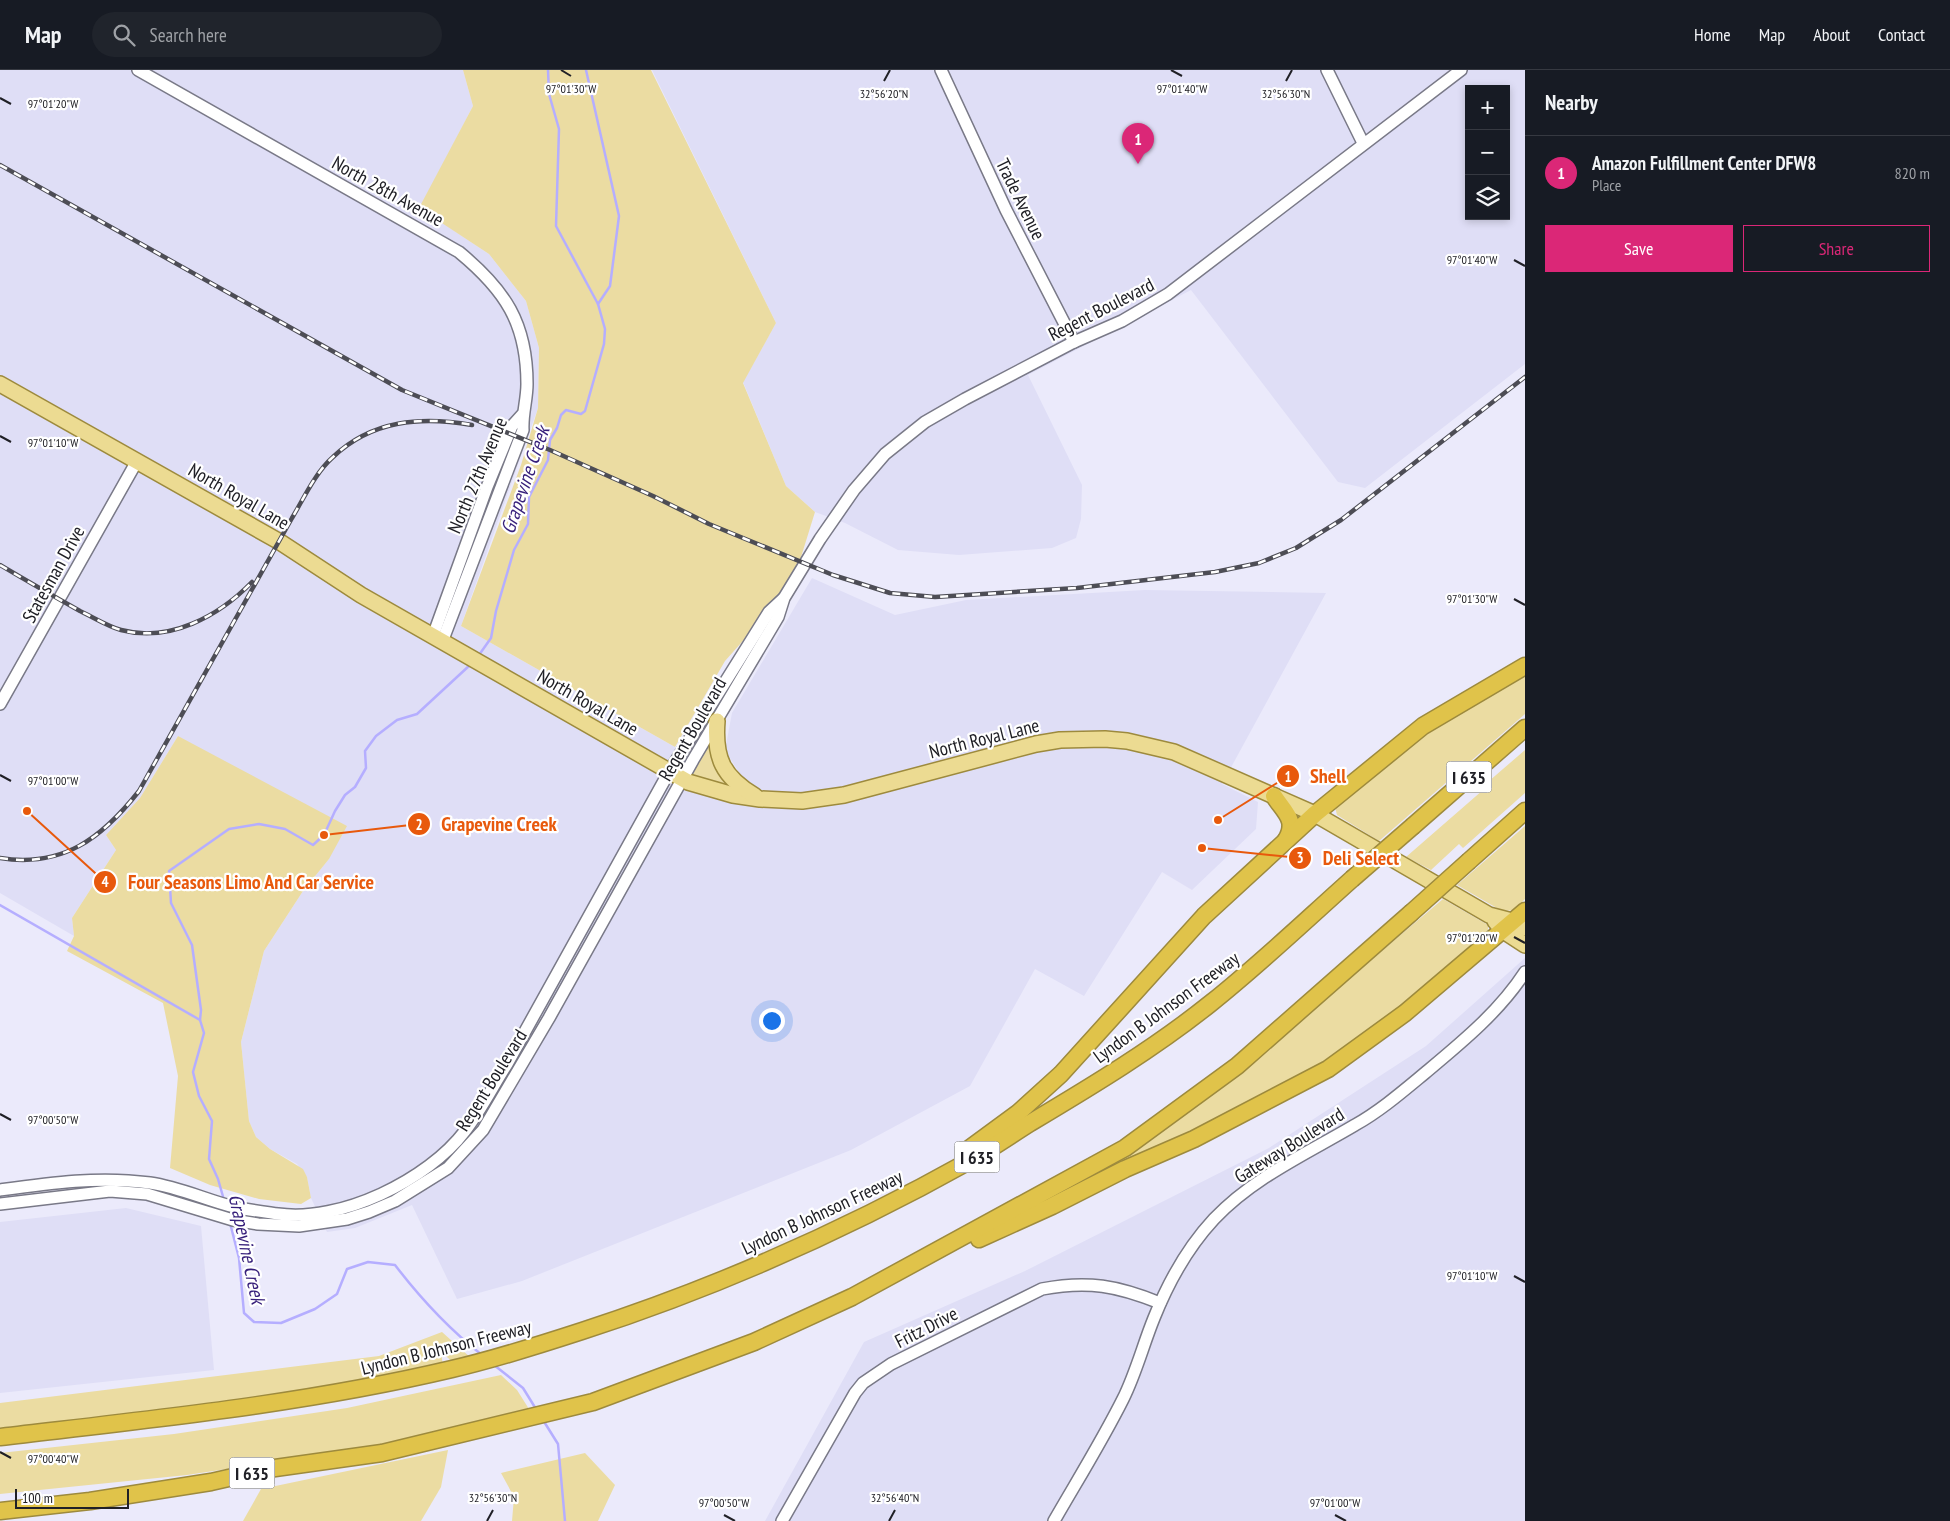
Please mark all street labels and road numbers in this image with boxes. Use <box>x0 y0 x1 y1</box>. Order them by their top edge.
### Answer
street label: North 28th Avenue <box>328 150 448 232</box>
street label: Trade Avenue <box>991 154 1051 244</box>
street label: Regent Boulevard <box>1044 272 1158 346</box>
street label: North 27th Avenue <box>442 413 512 537</box>
street label: North Royal Lane <box>184 457 294 535</box>
street label: Statesman Drive <box>17 521 90 627</box>
street label: North Royal Lane <box>533 663 643 741</box>
street label: Regent Boulevard <box>653 673 731 785</box>
street label: North Royal Lane <box>926 713 1042 763</box>
road number: I 635 <box>1446 762 1492 792</box>
street label: Lyndon B Johnson Freeway <box>1088 945 1244 1068</box>
street label: Regent Boulevard <box>450 1025 532 1135</box>
street label: Gateway Boulevard <box>1230 1102 1348 1188</box>
road number: I 635 <box>954 1142 1000 1172</box>
street label: Lyndon B Johnson Freeway <box>738 1164 907 1260</box>
street label: Fritz Drive <box>891 1301 962 1353</box>
street label: Lyndon B Johnson Freeway <box>358 1314 534 1380</box>
road number: I 635 <box>230 1458 274 1489</box>

